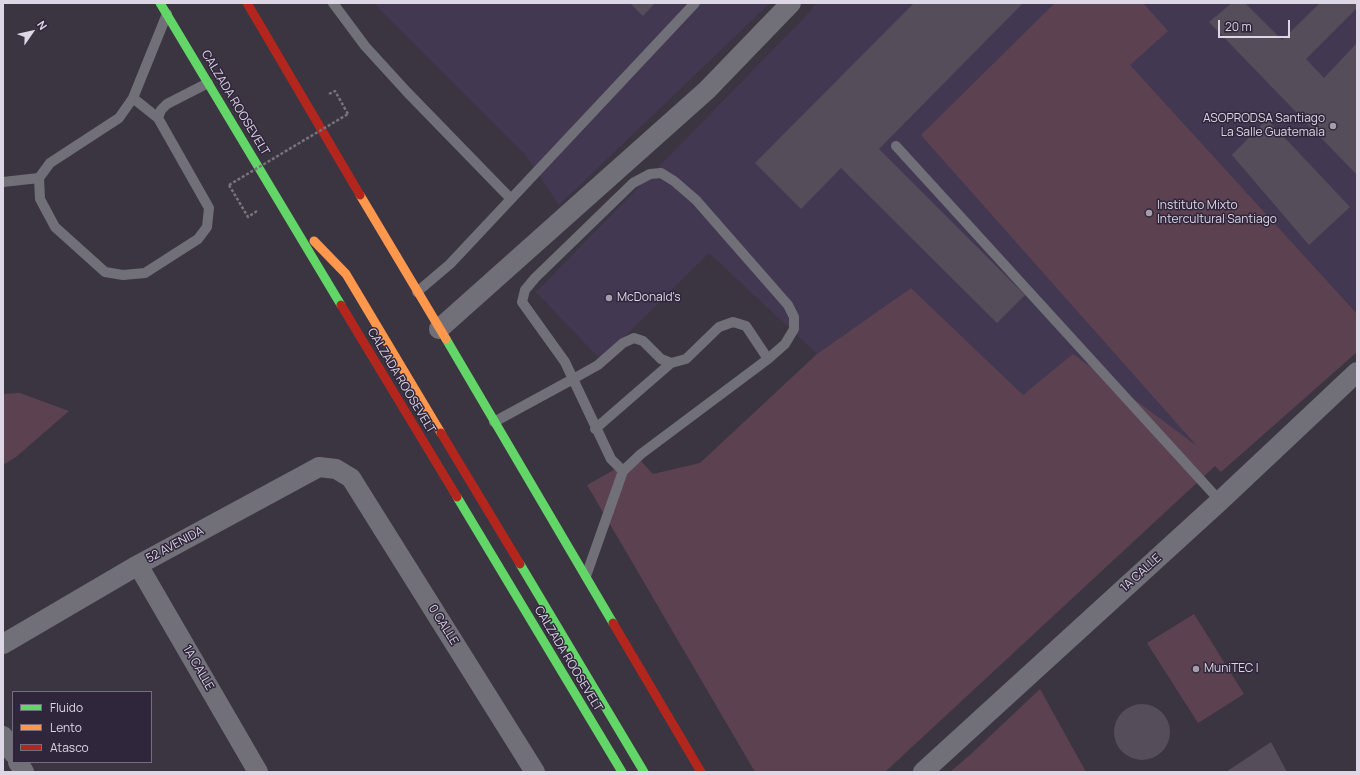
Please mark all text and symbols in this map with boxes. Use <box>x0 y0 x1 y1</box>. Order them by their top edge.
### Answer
north arrow <box>12 12 52 52</box>
scale bar <box>1220 12 1292 38</box>
text: N <box>34 18 51 32</box>
text: 20 m <box>1225 18 1252 35</box>
street label: CALZADA ROOSEVELT <box>198 48 272 158</box>
place label: ASOPRODSA Santiago La Salle Guatemala <box>1203 112 1325 140</box>
marker: ASOPRODSA Santiago La Salle Guatemala <box>1328 121 1338 131</box>
place label: Instituto Mixto Intercultural Santiago <box>1157 199 1277 227</box>
marker: Instituto Mixto Intercultural Santiago <box>1144 208 1154 218</box>
place label: McDonald's <box>617 291 680 305</box>
marker: McDonald's <box>604 293 614 303</box>
street label: CALZADA ROOSEVELT <box>364 326 438 436</box>
street label: 52 AVENIDA <box>144 524 206 566</box>
street label: 1A CALLE <box>1118 551 1164 595</box>
street label: 0 CALLE <box>425 602 461 648</box>
street label: CALZADA ROOSEVELT <box>531 604 605 714</box>
street label: 1A CALLE <box>179 643 217 693</box>
place label: MuniTEC I <box>1204 662 1259 676</box>
marker: MuniTEC I <box>1191 664 1201 674</box>
legend <box>12 691 152 763</box>
text: Fluido <box>50 699 83 716</box>
text: Lento <box>50 719 82 736</box>
text: Atasco <box>50 739 89 756</box>

